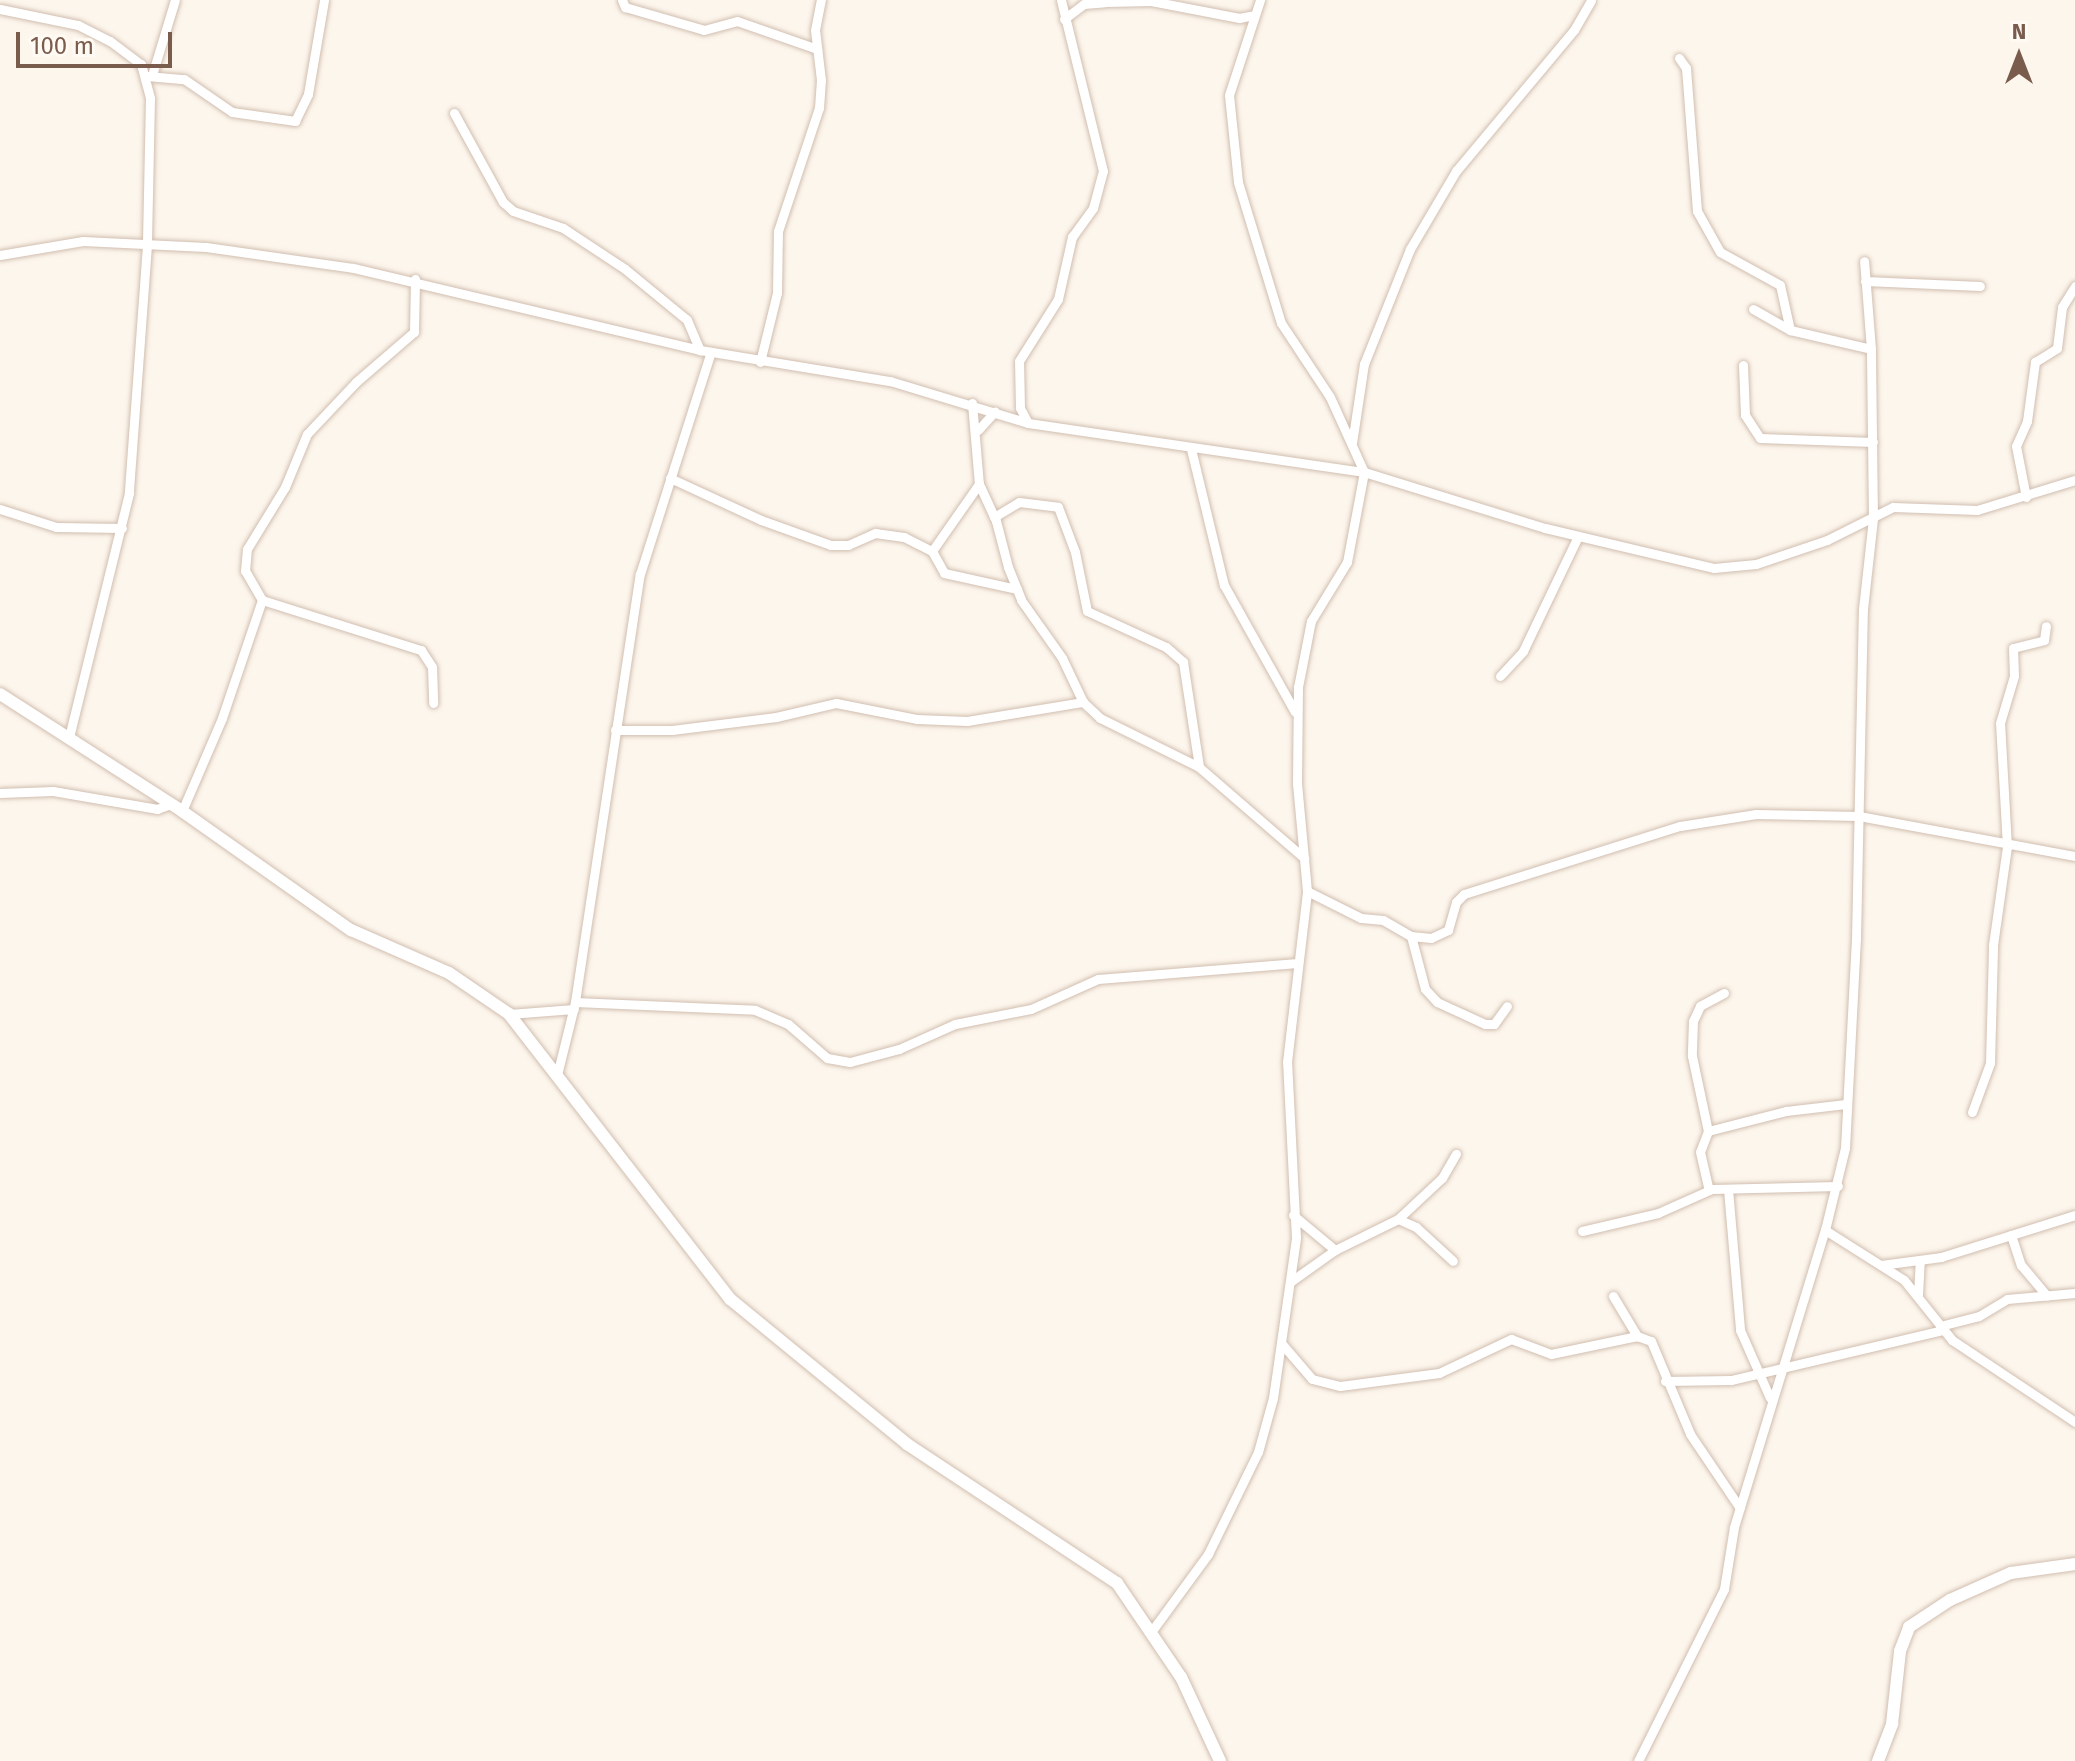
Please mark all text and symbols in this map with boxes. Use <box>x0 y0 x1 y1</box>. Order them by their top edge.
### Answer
scale bar <box>20 16 176 66</box>
north arrow <box>1979 16 2059 96</box>
text: N <box>2012 18 2026 45</box>
text: 100 m <box>30 32 94 60</box>

